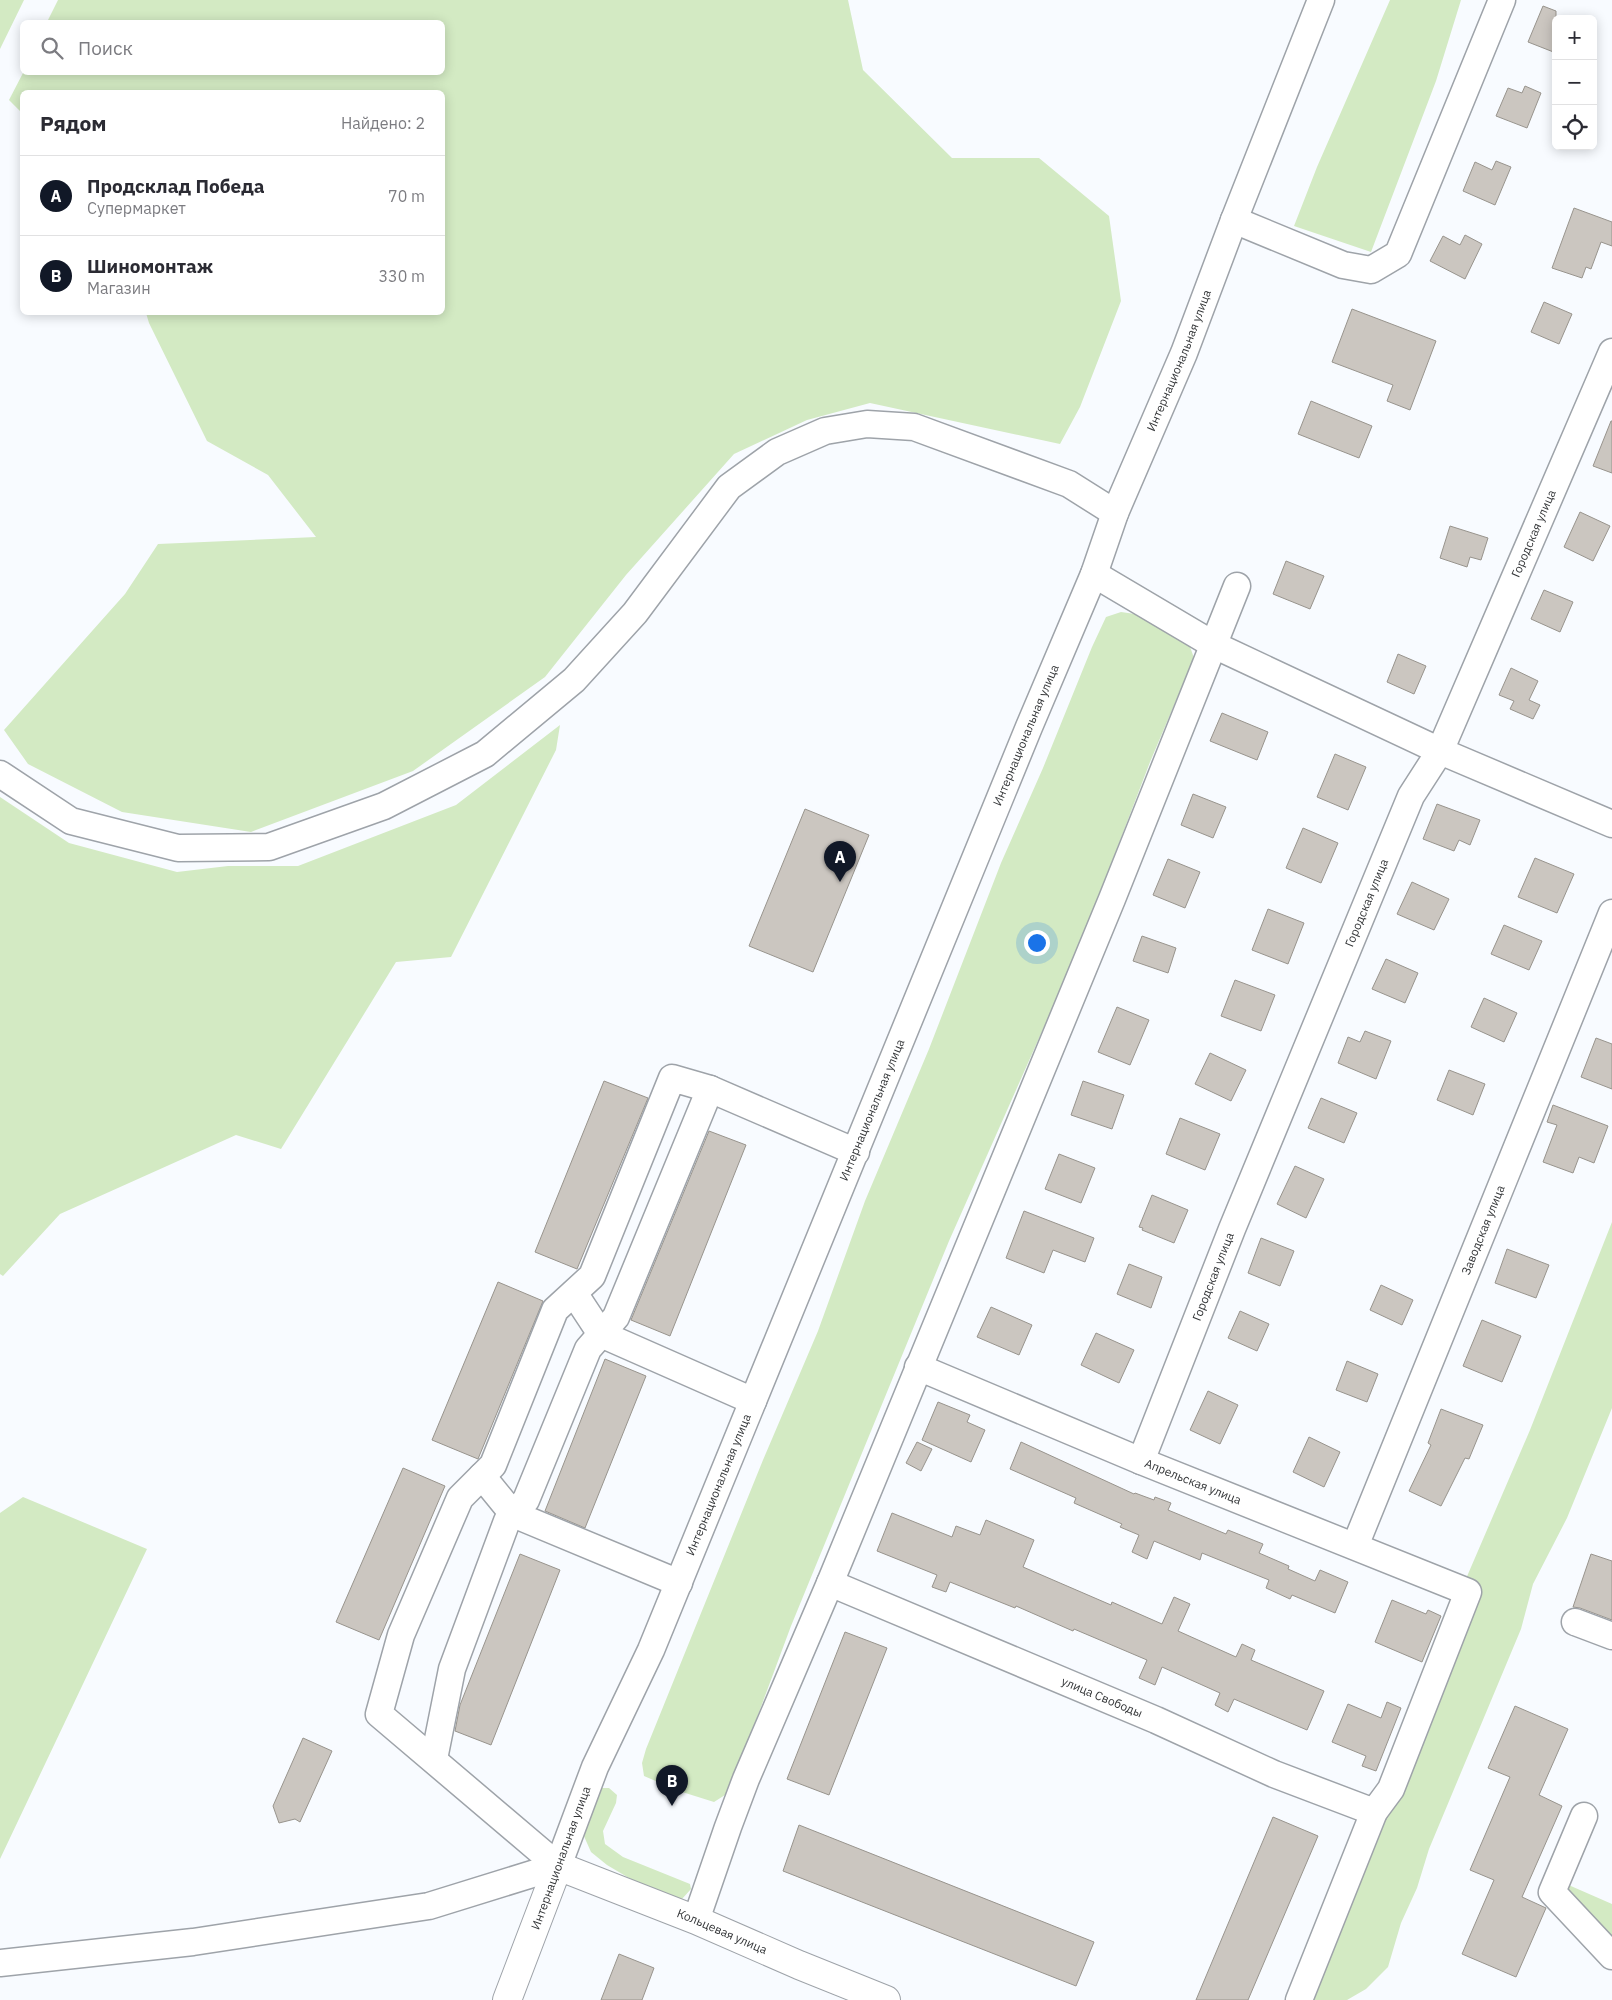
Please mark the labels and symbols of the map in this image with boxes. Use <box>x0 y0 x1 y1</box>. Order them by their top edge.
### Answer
street label: Интернациональная улица <box>1143 287 1214 434</box>
street label: Городская улица <box>1508 487 1559 579</box>
street label: Интернациональная улица <box>990 662 1062 808</box>
pin: A <box>824 841 856 882</box>
street label: Городская улица <box>1341 856 1391 949</box>
your location <box>1024 930 1050 956</box>
street label: Интернациональная улица <box>836 1036 908 1183</box>
street label: Заводская улица <box>1458 1182 1508 1277</box>
street label: Городская улица <box>1189 1230 1237 1323</box>
street label: Интернациональная улица <box>683 1411 754 1558</box>
street label: Апрельская улица <box>1143 1455 1244 1508</box>
street label: улица Свободы <box>1059 1673 1145 1720</box>
pin: B <box>656 1765 688 1806</box>
street label: Интернациональная улица <box>528 1783 594 1932</box>
street label: Кольцевая улица <box>675 1905 770 1957</box>

